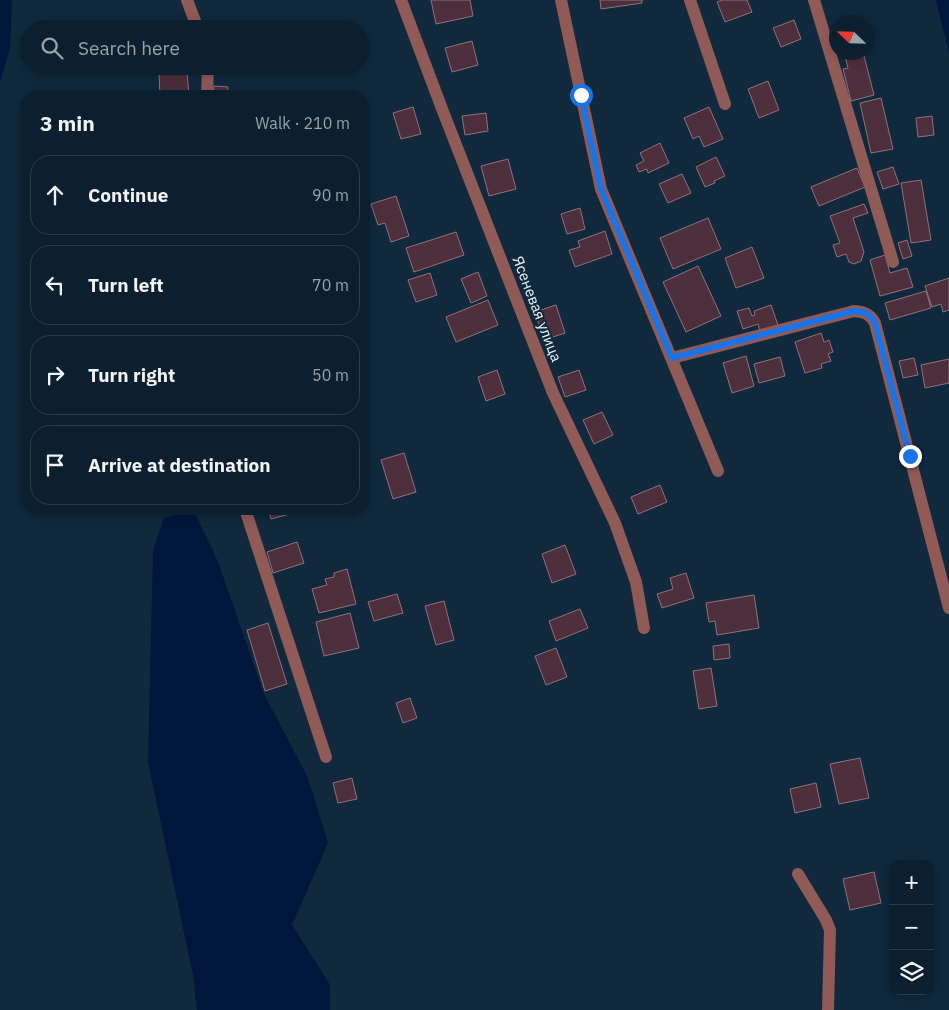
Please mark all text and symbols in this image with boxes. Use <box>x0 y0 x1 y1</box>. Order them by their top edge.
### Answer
north arrow <box>829 15 874 60</box>
search box <box>20 20 370 75</box>
icon: search <box>38 34 66 62</box>
text: Search here <box>78 36 180 60</box>
route start <box>570 84 593 107</box>
text: 3 min <box>40 109 95 137</box>
text: Walk · 210 m <box>255 113 350 133</box>
icon: ahead <box>41 181 69 209</box>
text: Continue <box>88 183 168 207</box>
text: 90 m <box>312 185 349 205</box>
street label: Ясеневая улица <box>509 253 566 364</box>
icon: left <box>41 271 69 299</box>
text: Turn left <box>88 273 164 297</box>
text: 70 m <box>312 275 349 295</box>
icon: right <box>41 361 69 389</box>
text: Turn right <box>88 363 175 387</box>
text: 50 m <box>312 365 349 385</box>
route end <box>899 445 922 468</box>
icon: arrive <box>41 451 69 479</box>
text: Arrive at destination <box>88 453 271 477</box>
map controls <box>889 860 934 995</box>
button: + <box>889 860 934 905</box>
button: − <box>889 905 934 950</box>
button: layers <box>889 950 934 995</box>

